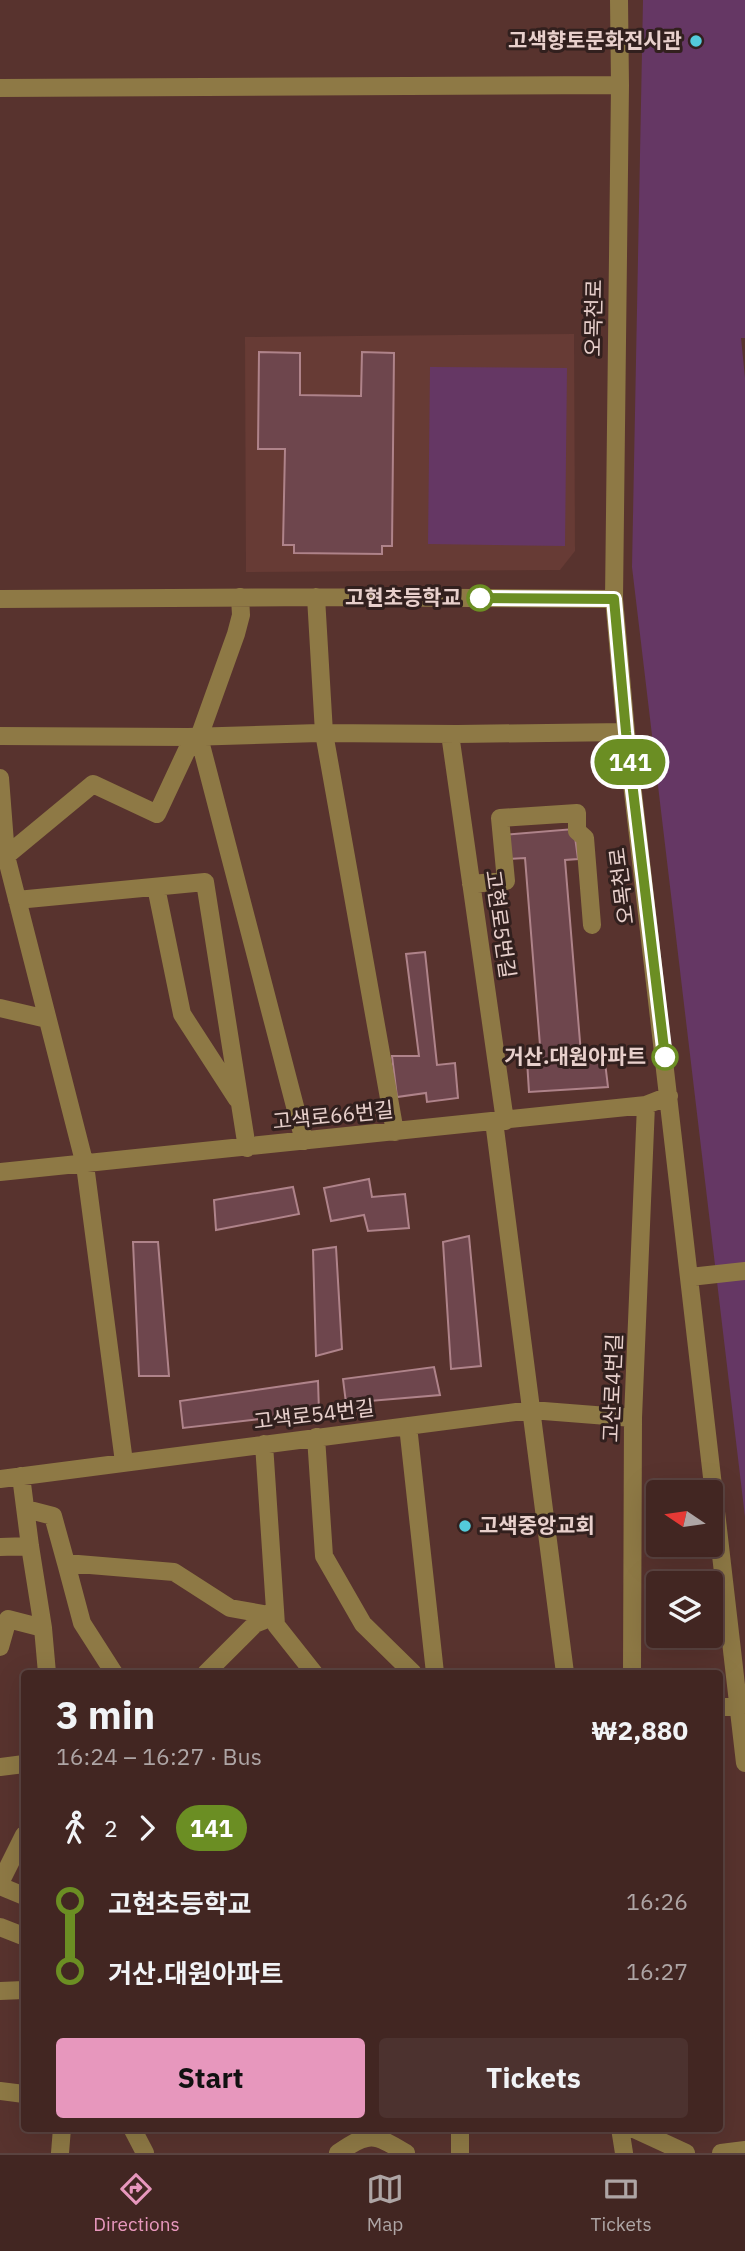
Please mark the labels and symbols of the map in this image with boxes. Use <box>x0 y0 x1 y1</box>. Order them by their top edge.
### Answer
place label: 고색향토문화전시관 <box>508 26 682 54</box>
marker: 고색향토문화전시관 <box>688 33 704 49</box>
street label: 오목천로 <box>578 279 608 357</box>
place label: 고현초등학교 <box>345 583 461 611</box>
marker: 고현초등학교 <box>467 585 493 611</box>
line badge: 141 <box>590 739 670 785</box>
street label: 오목천로 <box>602 846 640 926</box>
street label: 고현로5번길 <box>480 868 522 980</box>
place label: 거산.대원아파트 <box>504 1042 646 1070</box>
marker: 거산.대원아파트 <box>652 1044 678 1070</box>
street label: 고색로66번길 <box>271 1095 395 1135</box>
street label: 고산로4번길 <box>596 1333 628 1443</box>
street label: 고색로54번길 <box>252 1393 376 1435</box>
north arrow <box>646 1480 723 1558</box>
place label: 고색중앙교회 <box>479 1511 595 1539</box>
marker: 고색중앙교회 <box>457 1518 473 1534</box>

